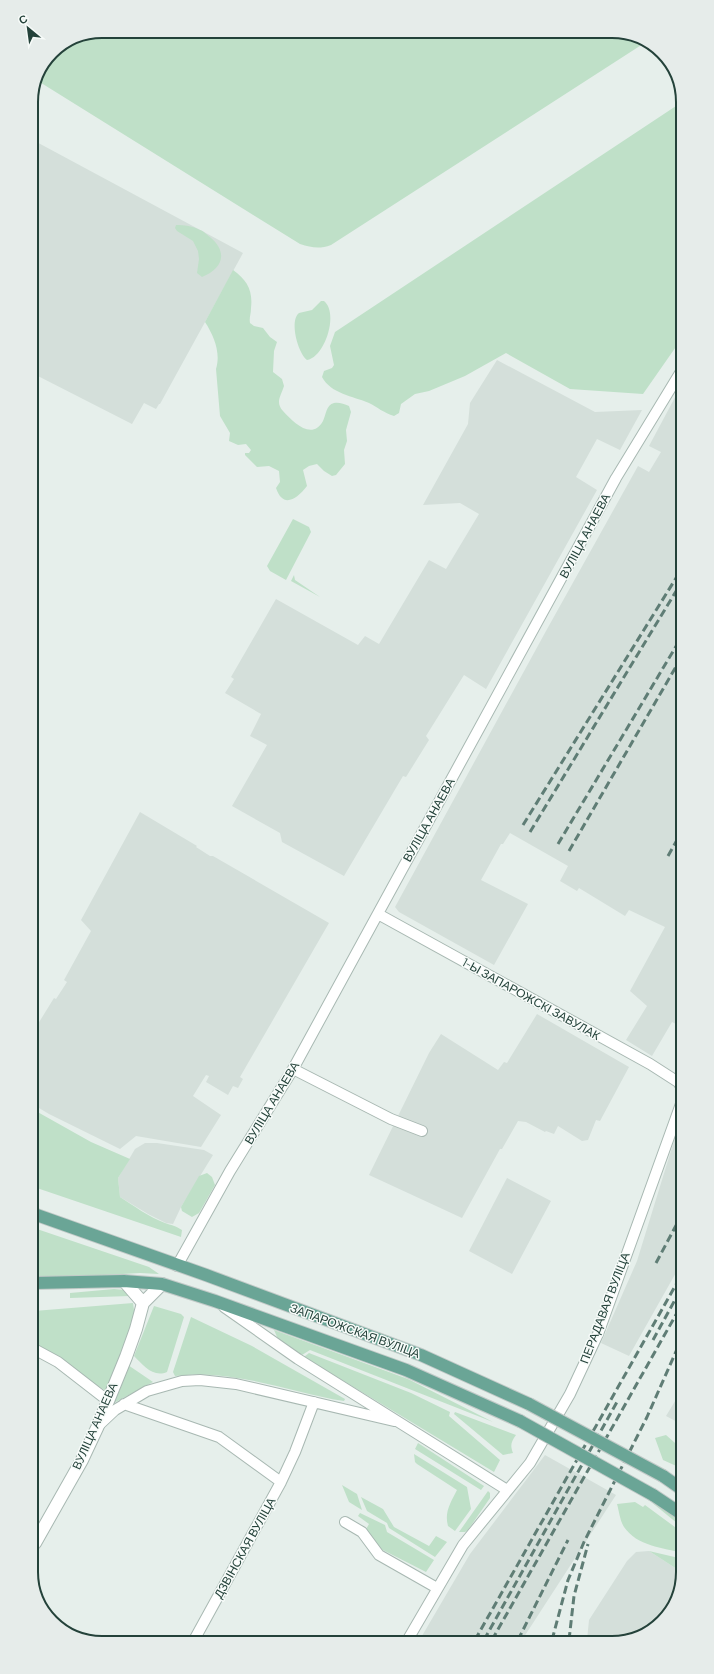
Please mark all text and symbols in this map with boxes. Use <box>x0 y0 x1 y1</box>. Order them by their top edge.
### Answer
north arrow <box>8 8 48 48</box>
text: С <box>16 11 30 26</box>
street label: ВУЛІЦА АНАЕВА <box>556 491 613 581</box>
street label: ВУЛІЦА АНАЕВА <box>399 775 458 864</box>
street label: 1-Ы ЗАПАРОЖСКІ ЗАВУЛАК <box>460 954 603 1042</box>
street label: ВУЛІЦА АНАЕВА <box>241 1059 302 1147</box>
street label: ПЕРАДАВАЯ ВУЛІЦА <box>576 1250 633 1366</box>
street label: ЗАПАРОЖСКАЯ ВУЛІЦА <box>288 1300 422 1361</box>
street label: ВУЛІЦА АНАЕВА <box>69 1380 120 1472</box>
street label: ДЗВІНСКАЯ ВУЛІЦА <box>211 1495 279 1601</box>

